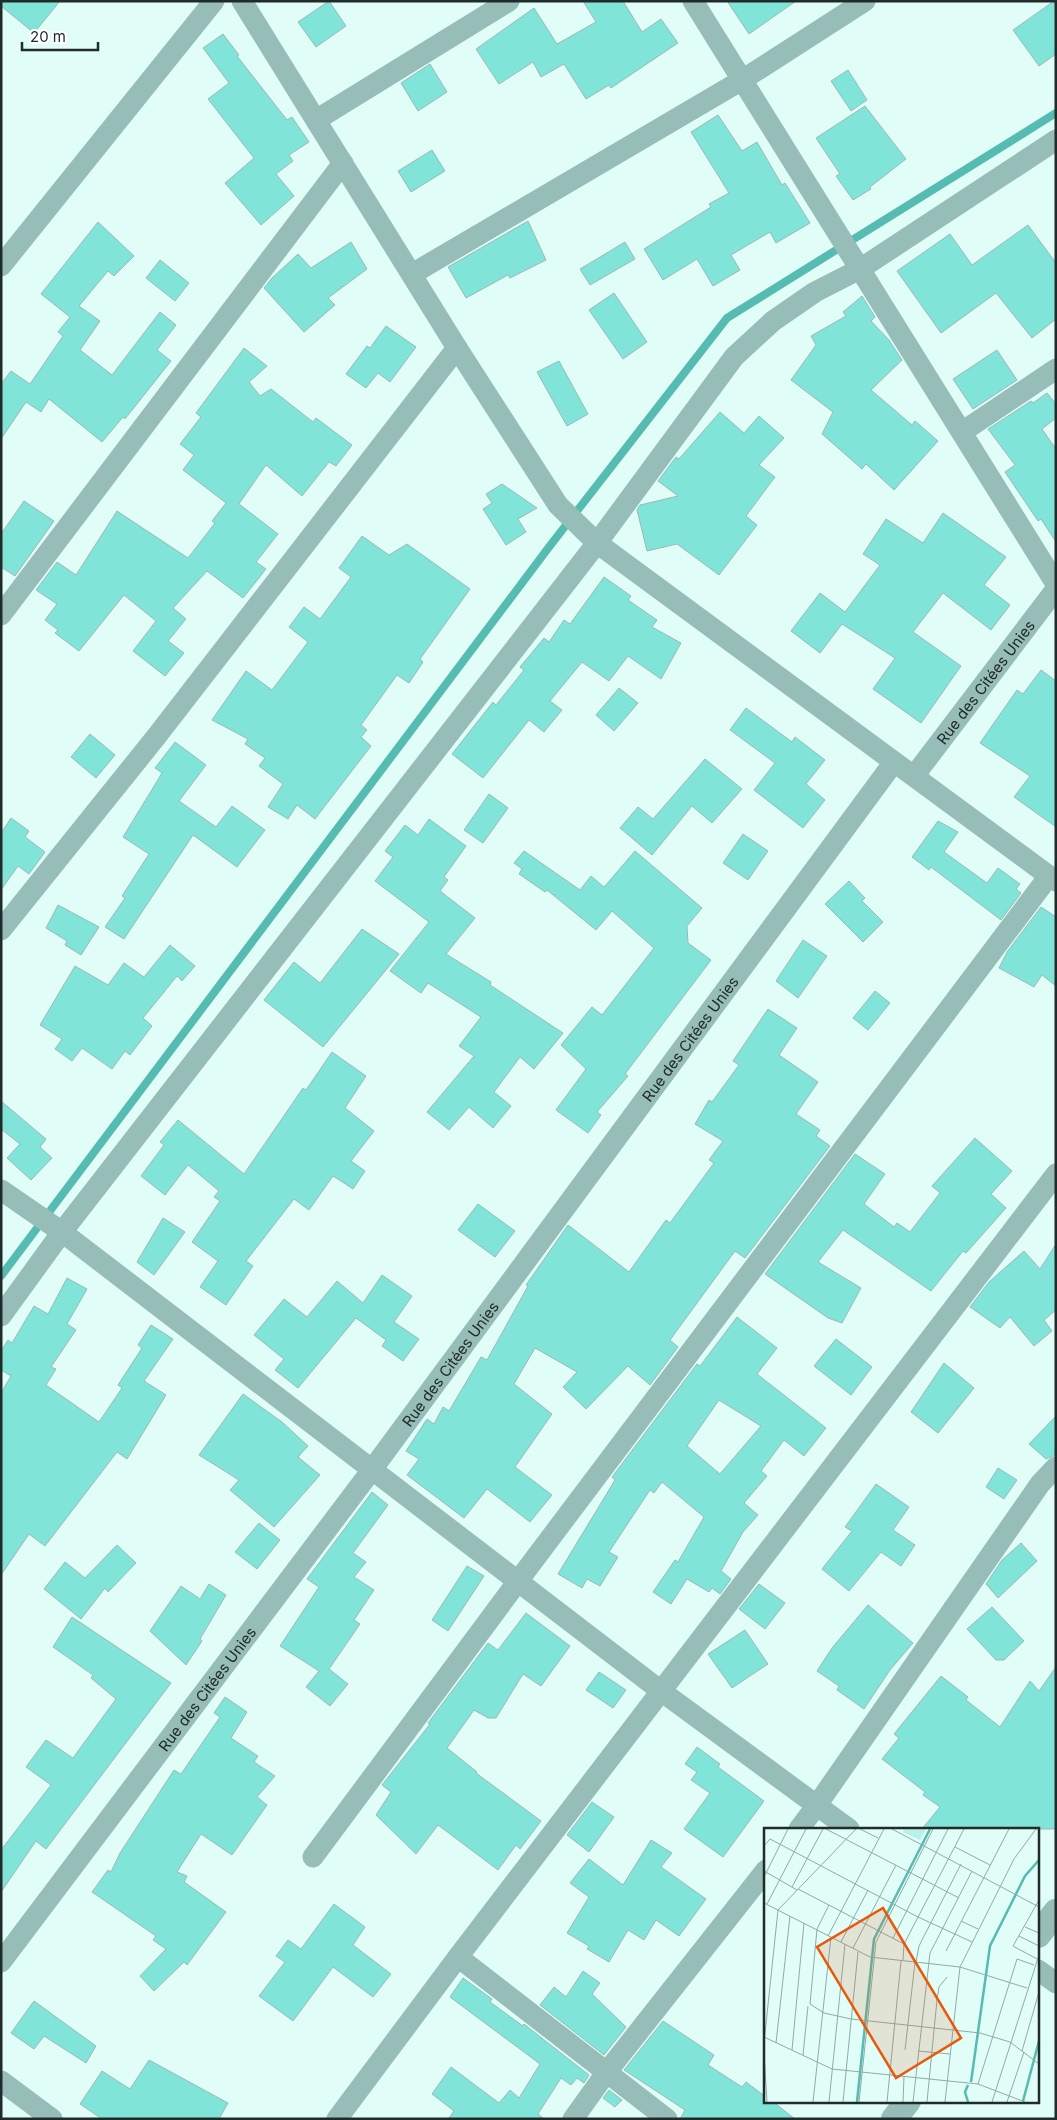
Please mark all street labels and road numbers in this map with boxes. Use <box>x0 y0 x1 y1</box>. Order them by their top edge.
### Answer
street label: Rue des Citées Unies <box>932 616 1039 748</box>
street label: Rue des Citées Unies <box>637 972 742 1105</box>
street label: Rue des Citées Unies <box>398 1297 503 1430</box>
street label: Rue des Citées Unies <box>154 1623 260 1755</box>

